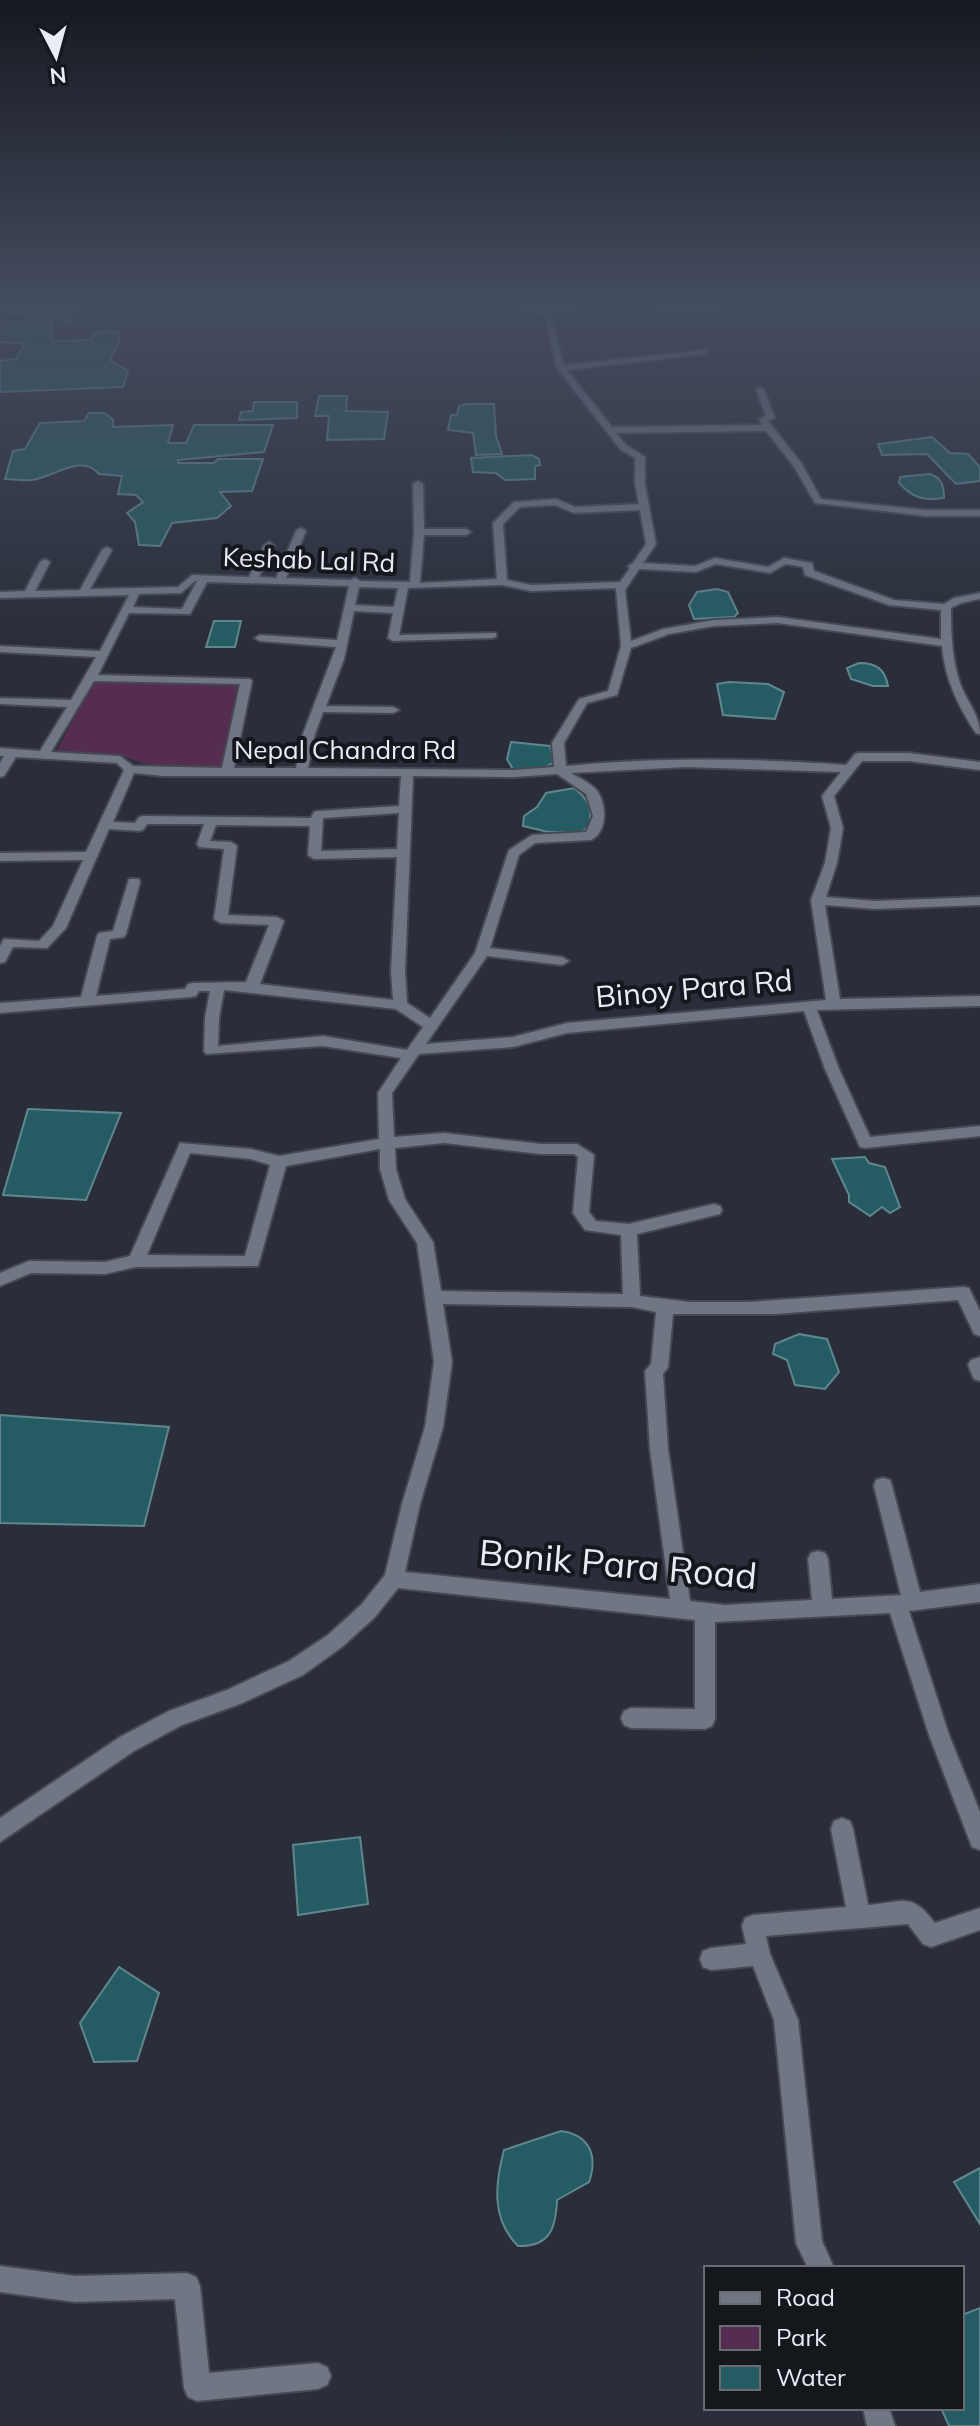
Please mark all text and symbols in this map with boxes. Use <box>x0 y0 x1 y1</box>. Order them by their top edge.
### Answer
north arrow <box>16 16 96 96</box>
text: N <box>48 61 68 91</box>
street label: Keshab Lal Rd <box>222 540 396 579</box>
street label: Nepal Chandra Rd <box>234 733 456 766</box>
street label: Binoy Para Rd <box>594 960 794 1016</box>
street label: Bonik Para Road <box>477 1529 759 1598</box>
legend <box>704 2266 964 2410</box>
text: Road <box>776 2282 835 2312</box>
text: Park <box>776 2322 827 2352</box>
text: Water <box>776 2362 846 2392</box>

